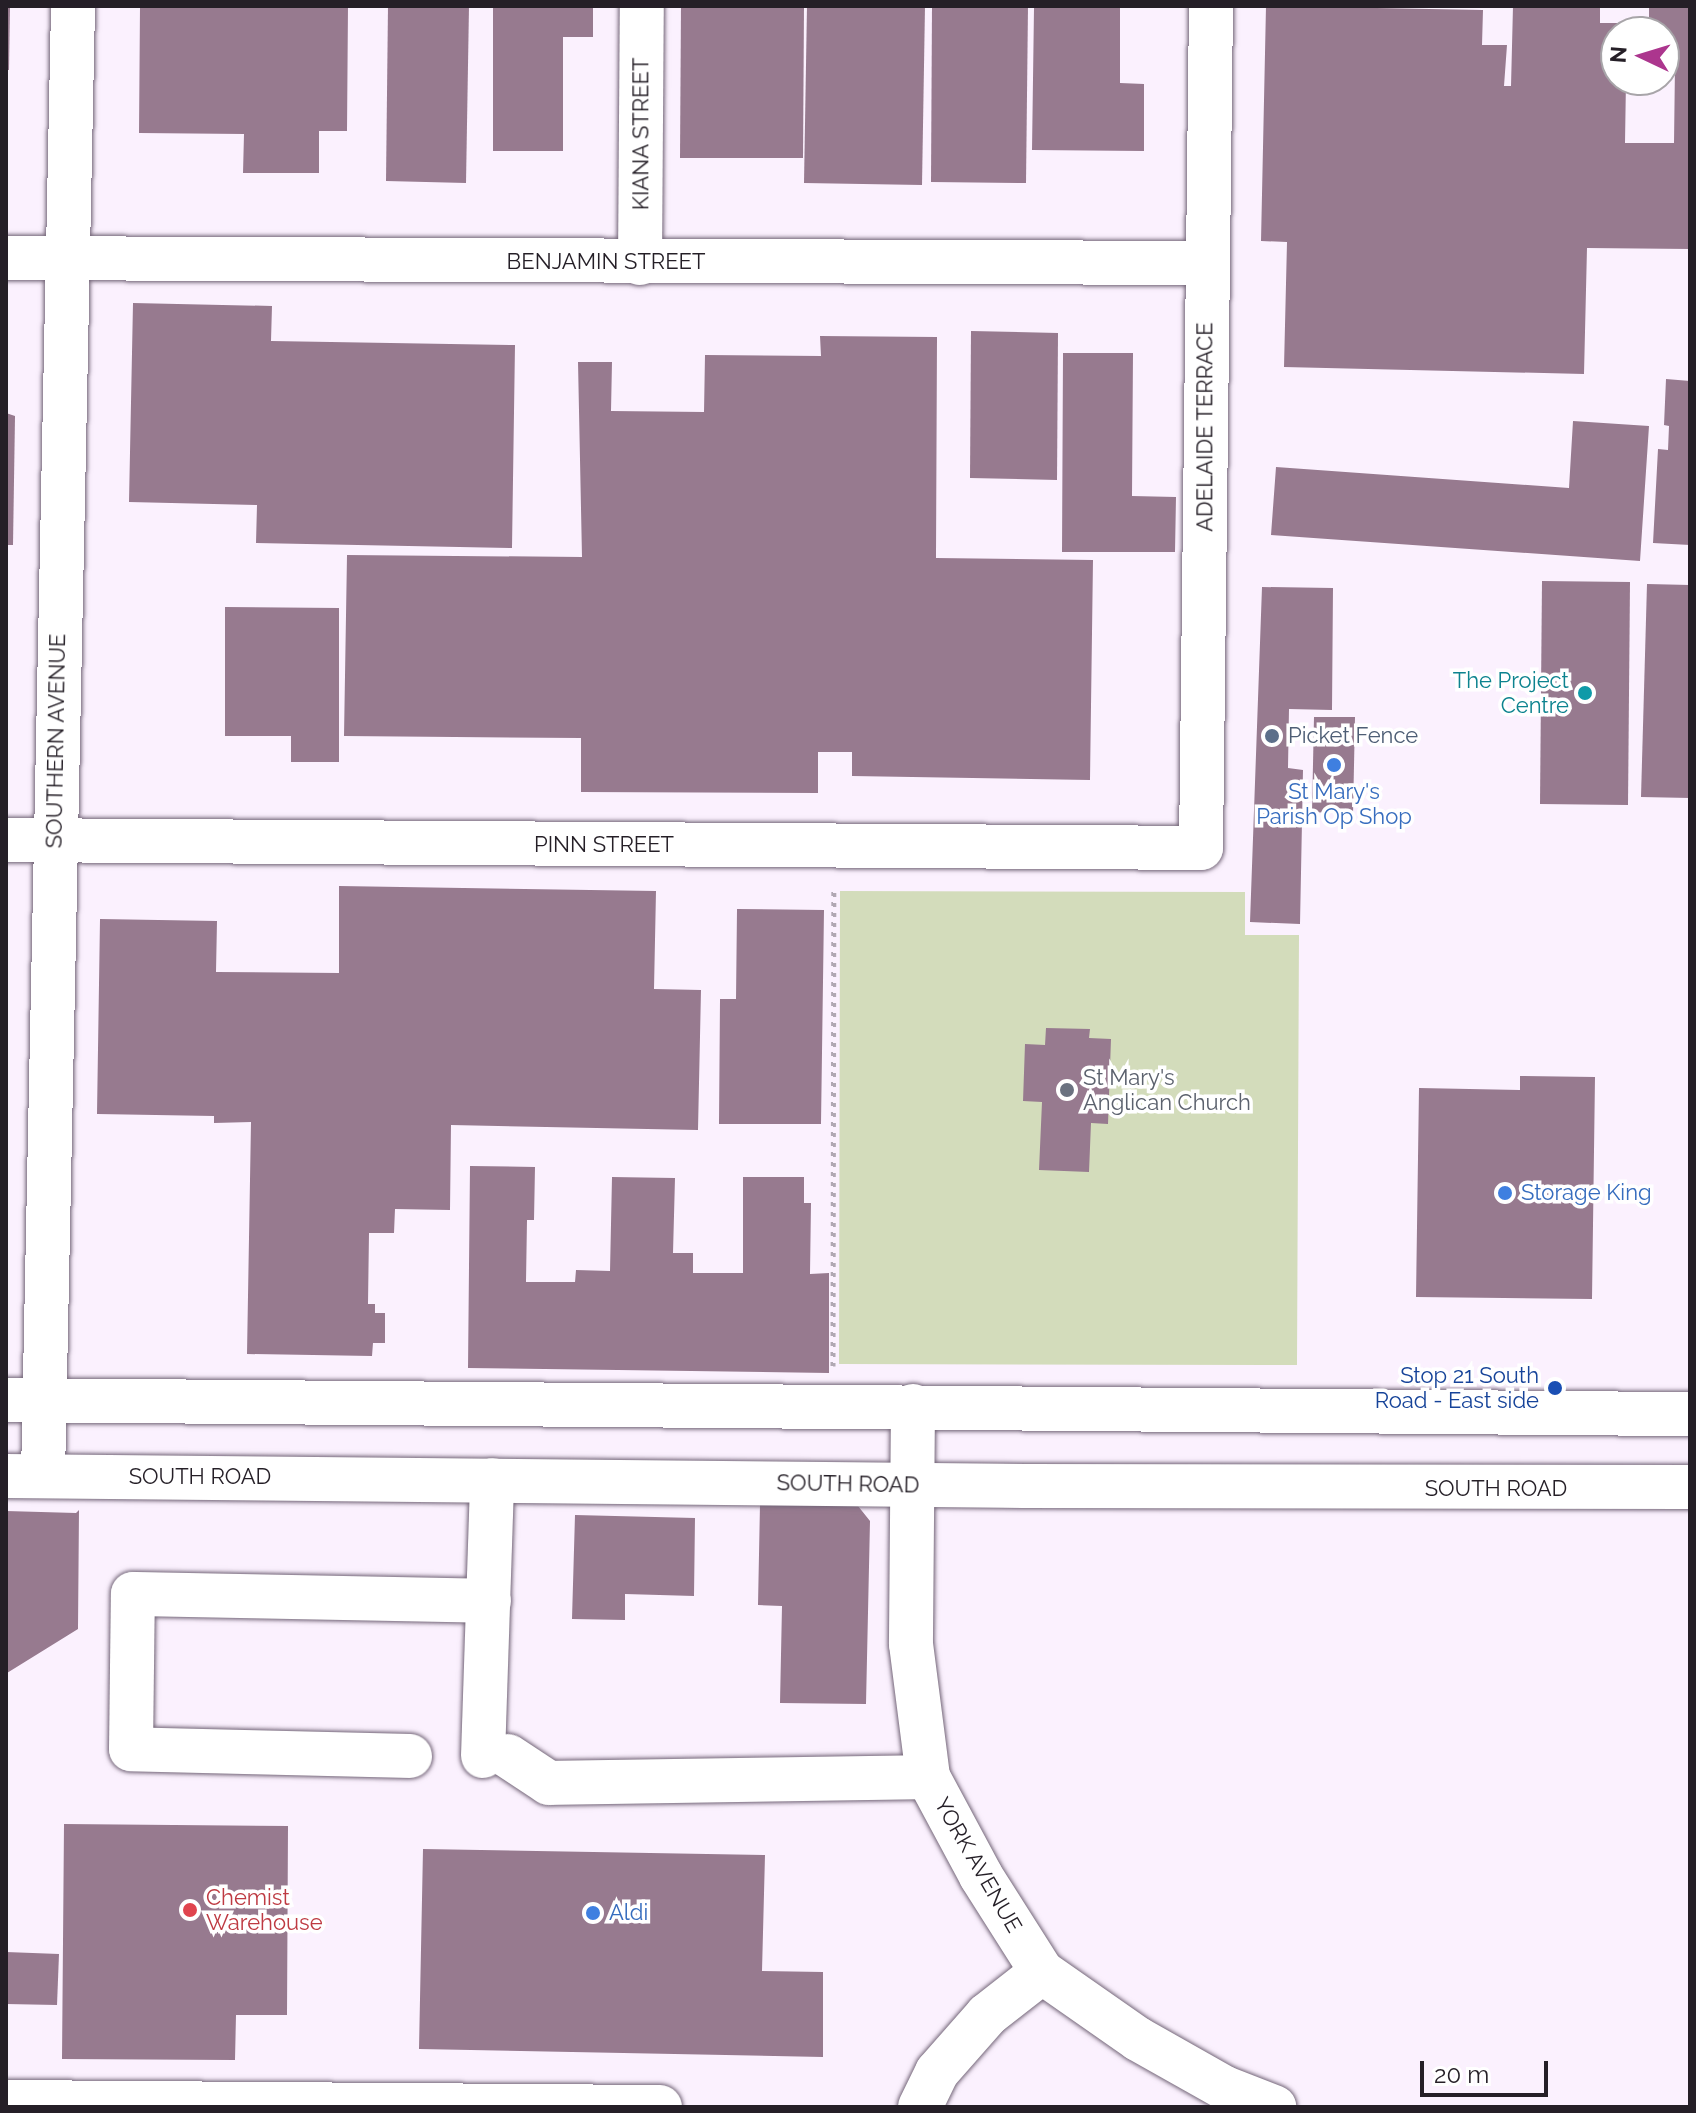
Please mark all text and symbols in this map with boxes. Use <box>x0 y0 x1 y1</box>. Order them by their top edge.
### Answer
north arrow <box>1600 16 1680 96</box>
text: N <box>1604 45 1632 64</box>
street label: KIANA STREET <box>628 57 654 211</box>
street label: BENJAMIN STREET <box>507 249 705 275</box>
street label: ADELAIDE TERRACE <box>1192 322 1218 532</box>
street label: SOUTHERN AVENUE <box>41 633 71 849</box>
place label: The Project Centre <box>1453 667 1569 718</box>
marker: The Project Centre <box>1576 684 1594 702</box>
place label: Picket Fence <box>1288 723 1418 749</box>
marker: Picket Fence <box>1263 727 1281 745</box>
marker: St Mary's Parish Op Shop <box>1325 756 1343 774</box>
place label: St Mary's Parish Op Shop <box>1256 778 1412 830</box>
street label: PINN STREET <box>534 832 674 858</box>
place label: St Mary's Anglican Church <box>1083 1064 1251 1116</box>
marker: St Mary's Anglican Church <box>1058 1081 1076 1099</box>
place label: Storage King <box>1521 1180 1652 1206</box>
marker: Storage King <box>1496 1184 1514 1202</box>
place label: Stop 21 South Road - East side <box>1375 1362 1539 1414</box>
marker: Stop 21 South Road - East side <box>1546 1379 1564 1397</box>
street label: SOUTH ROAD <box>129 1464 271 1490</box>
street label: SOUTH ROAD <box>776 1470 920 1498</box>
street label: SOUTH ROAD <box>1425 1476 1567 1502</box>
street label: YORK AVENUE <box>928 1792 1028 1938</box>
place label: Chemist Warehouse <box>206 1884 323 1936</box>
place label: Aldi <box>609 1900 648 1926</box>
marker: Chemist Warehouse <box>181 1901 199 1919</box>
marker: Aldi <box>584 1904 602 1922</box>
scale bar <box>1424 2045 1552 2095</box>
text: 20 m <box>1434 2060 1489 2089</box>

